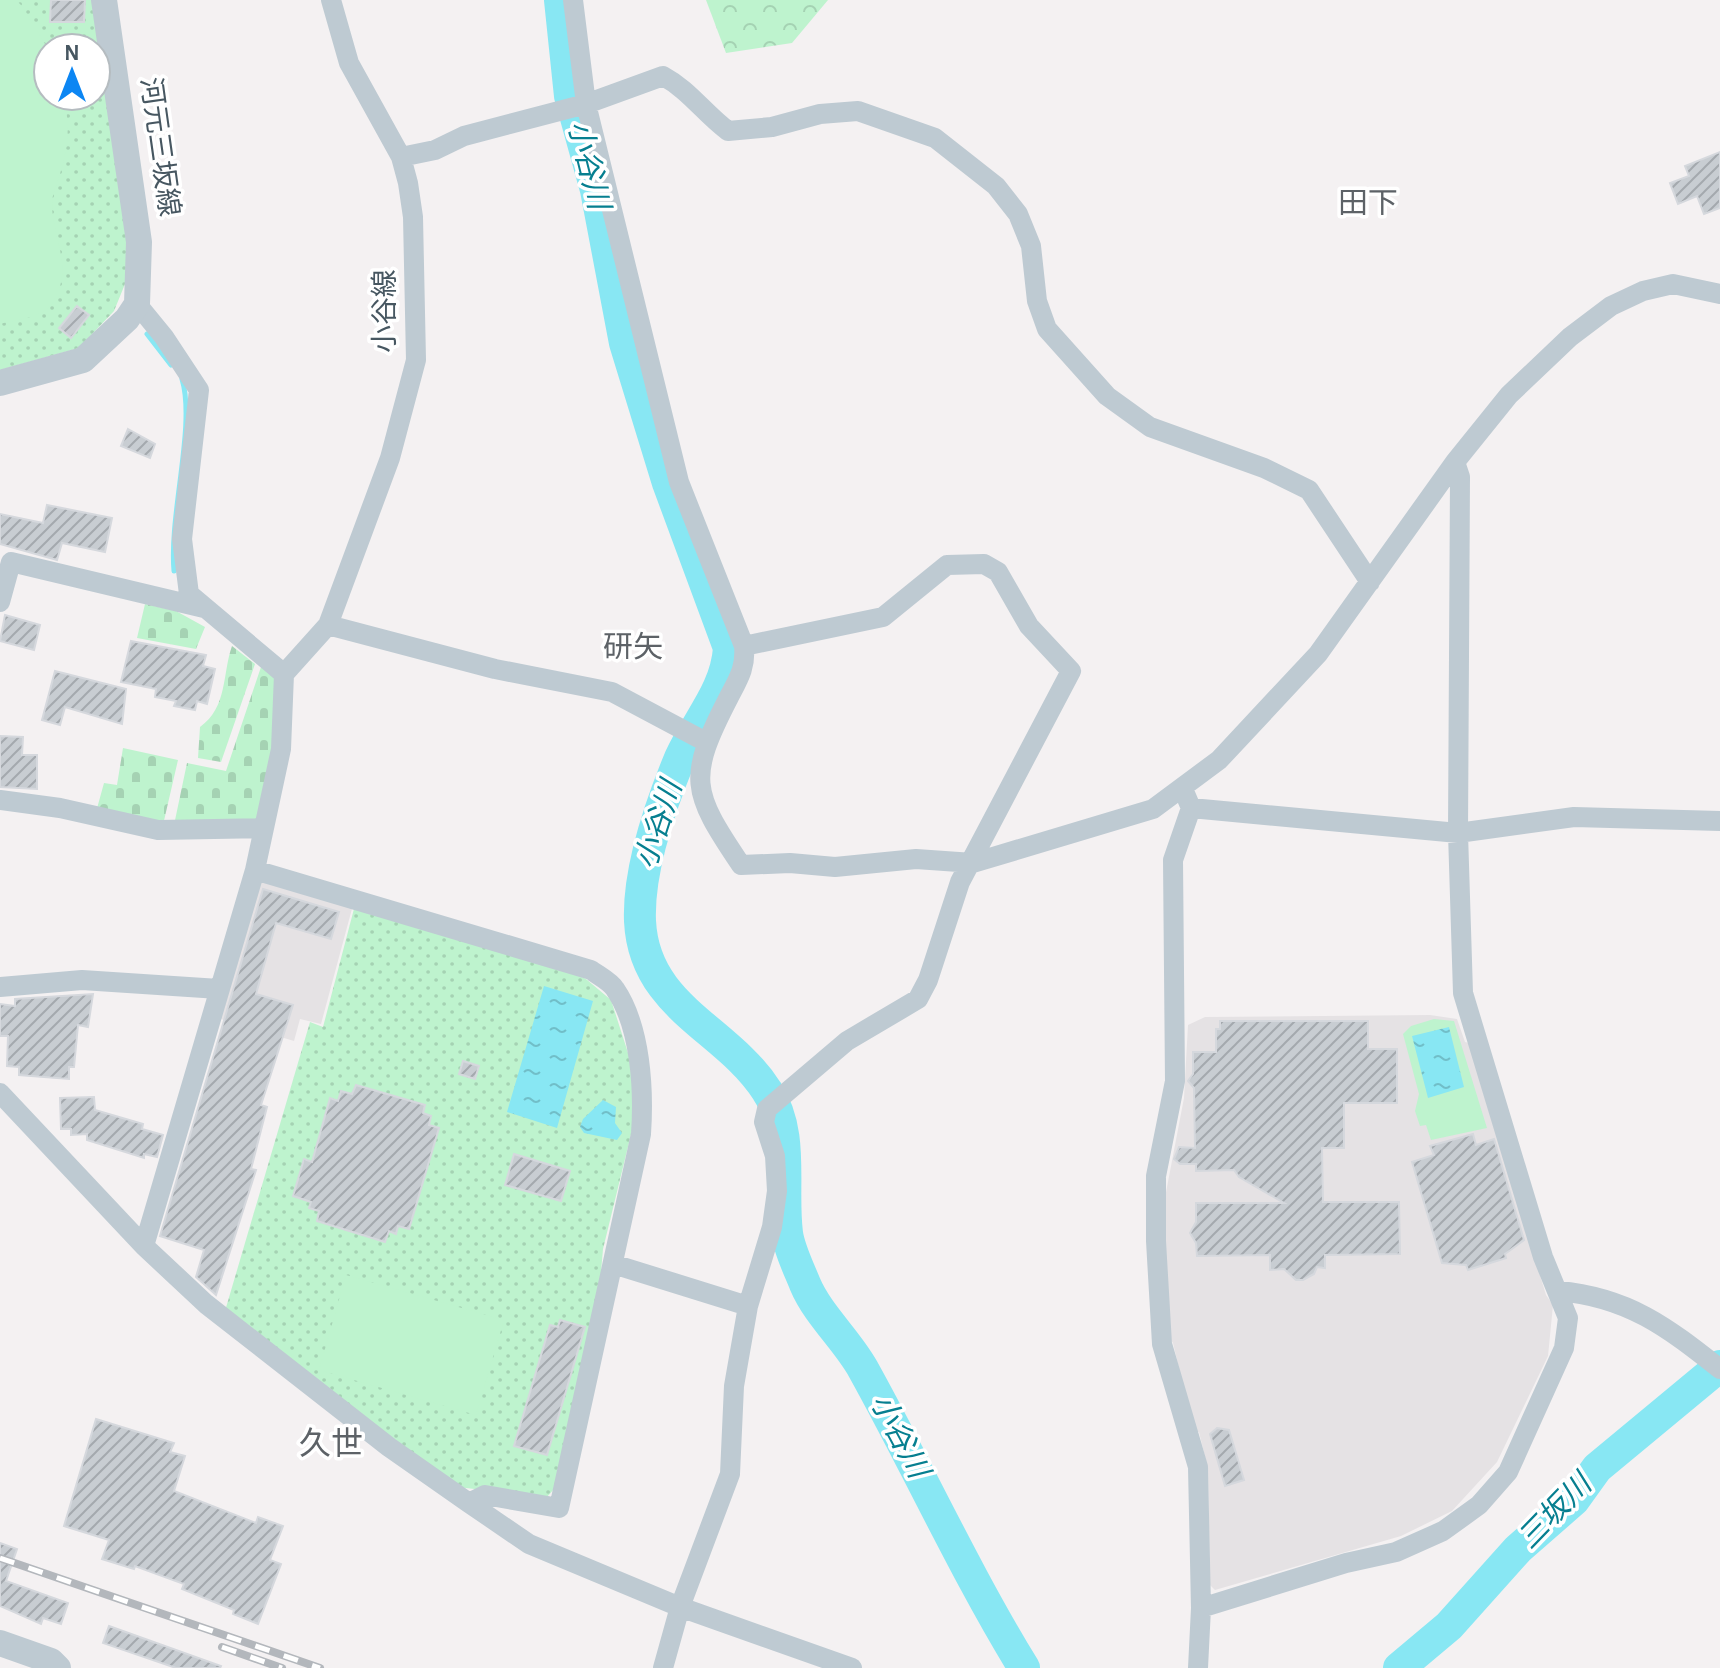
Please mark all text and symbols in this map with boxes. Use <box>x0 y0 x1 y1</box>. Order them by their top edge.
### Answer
north arrow <box>32 32 112 112</box>
text: N <box>64 42 80 64</box>
street label: 河元三坂線 <box>135 75 185 218</box>
water label: 小谷川 <box>563 117 615 215</box>
district label: 田下 <box>1338 189 1398 219</box>
street label: 小谷線 <box>370 269 400 353</box>
district label: 研矢 <box>603 631 663 663</box>
water label: 小谷川 <box>630 774 688 872</box>
water label: 小谷川 <box>865 1389 936 1485</box>
district label: 久世 <box>299 1427 363 1460</box>
water label: 三坂川 <box>1512 1466 1599 1555</box>

